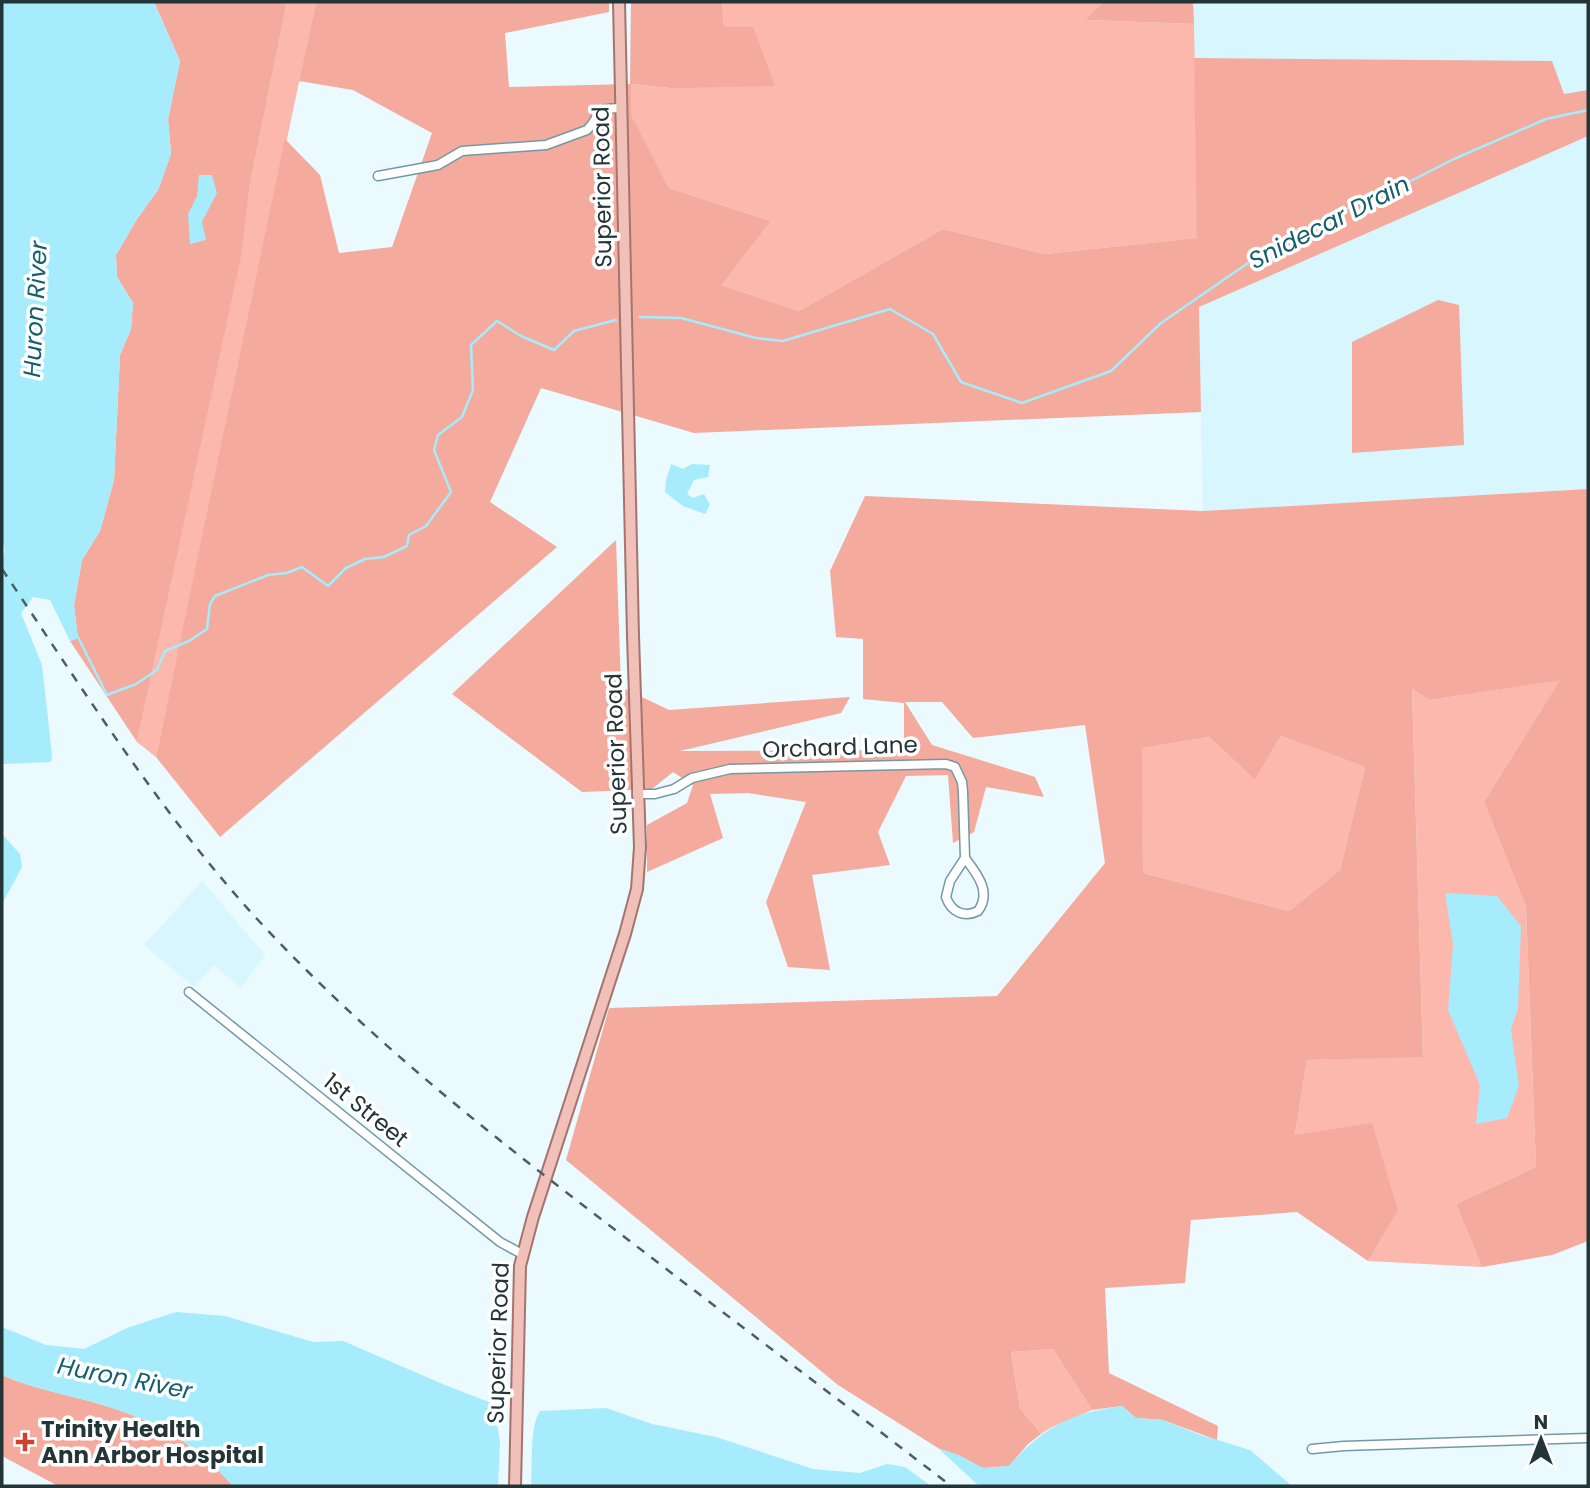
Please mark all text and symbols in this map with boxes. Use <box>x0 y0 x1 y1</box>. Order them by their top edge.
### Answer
street label: Superior Road <box>585 106 619 268</box>
water label: Snidecar Drain <box>1243 167 1415 277</box>
water label: Huron River <box>15 239 55 378</box>
street label: Superior Road <box>597 673 635 835</box>
street label: Orchard Lane <box>762 728 918 766</box>
street label: 1st Street <box>317 1066 415 1154</box>
street label: Superior Road <box>479 1262 517 1424</box>
water label: Huron River <box>55 1349 196 1407</box>
north arrow <box>1506 1404 1576 1474</box>
text: N <box>1534 1409 1548 1436</box>
place label: Trinity Health Ann Arbor Hospital <box>41 1413 264 1471</box>
marker: Trinity Health Ann Arbor Hospital <box>15 1432 35 1452</box>

